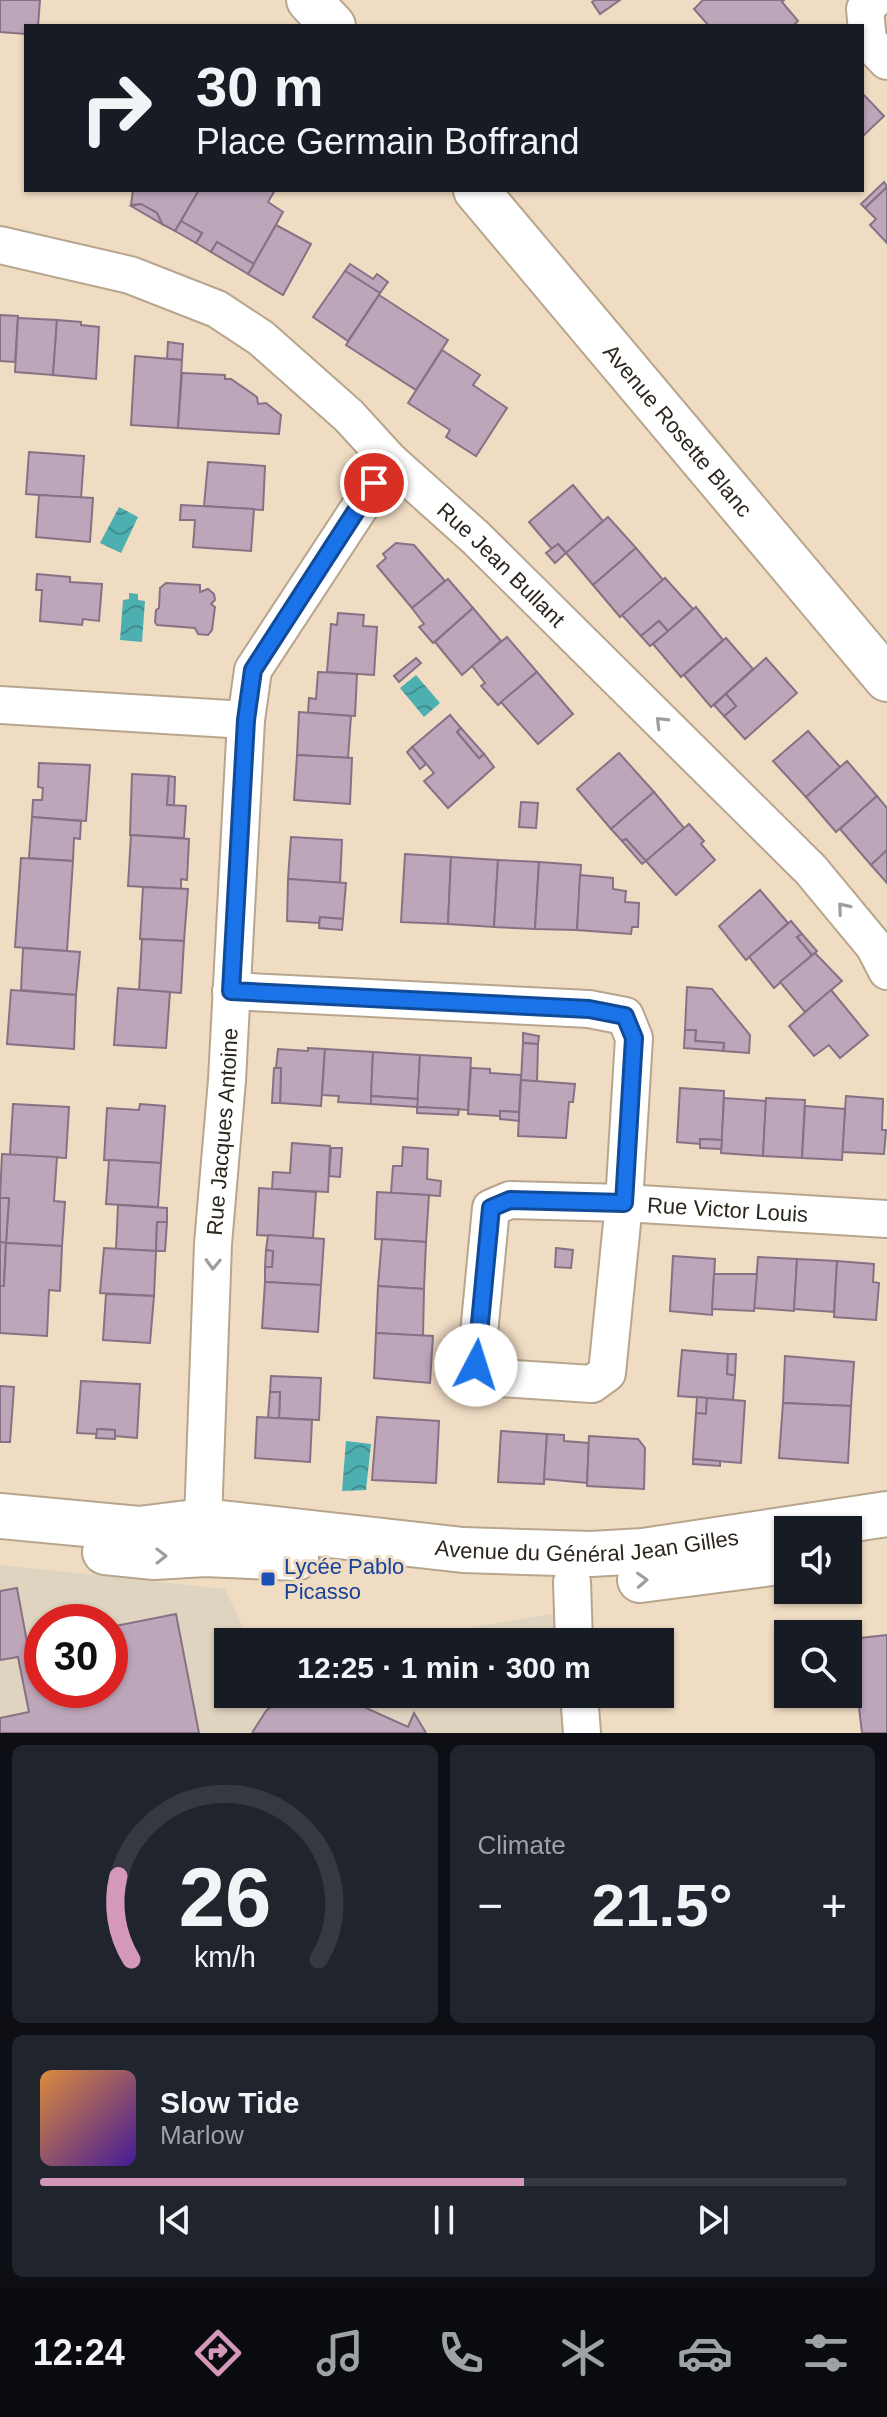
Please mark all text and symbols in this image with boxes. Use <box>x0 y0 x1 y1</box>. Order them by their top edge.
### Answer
text: 30 m <box>196 55 324 118</box>
icon: right <box>64 56 168 160</box>
text: Place Germain Boffrand <box>196 121 580 162</box>
street label: Avenue Rosette Blanc <box>598 339 757 522</box>
pin <box>340 449 408 517</box>
icon: arrive <box>352 461 396 505</box>
street label: Rue Jean Bullant <box>432 497 570 632</box>
one-way arrow <box>656 717 670 731</box>
one-way arrow <box>838 903 853 917</box>
street label: Rue Jacques Antoine <box>202 1027 243 1236</box>
street label: Rue Victor Louis <box>646 1192 809 1227</box>
one-way arrow <box>204 1258 221 1271</box>
position arrow <box>434 1323 518 1407</box>
map controls <box>774 1516 862 1708</box>
button: sound <box>774 1516 862 1604</box>
street label: Avenue du Général Jean Gilles <box>434 1525 740 1567</box>
one-way arrow <box>155 1547 168 1565</box>
place label: Lycée Pablo Picasso <box>284 1554 404 1604</box>
marker: Lycée Pablo Picasso <box>259 1570 277 1588</box>
one-way arrow <box>636 1572 649 1589</box>
speed limit sign: 30 <box>24 1604 128 1708</box>
button: search <box>774 1620 862 1708</box>
text: 12:25 · 1 min · 300 m <box>297 1651 591 1684</box>
text: Climate <box>478 1830 566 1860</box>
text: 26 <box>178 1851 271 1944</box>
text: 21.5° <box>592 1872 733 1939</box>
text: − <box>478 1881 503 1930</box>
text: + <box>821 1881 847 1930</box>
text: km/h <box>194 1941 256 1973</box>
text: Slow Tide <box>160 2086 299 2119</box>
text: Marlow <box>160 2120 244 2150</box>
icon: previous <box>153 2198 197 2242</box>
icon: pause <box>422 2198 466 2242</box>
icon: next <box>691 2198 735 2242</box>
icon: directions <box>190 2325 246 2381</box>
icon: music <box>312 2325 368 2381</box>
icon: phone <box>433 2325 489 2381</box>
icon: climate <box>555 2325 611 2381</box>
icon: car <box>677 2325 733 2381</box>
icon: filters <box>798 2325 854 2381</box>
text: 12:24 <box>33 2332 125 2373</box>

